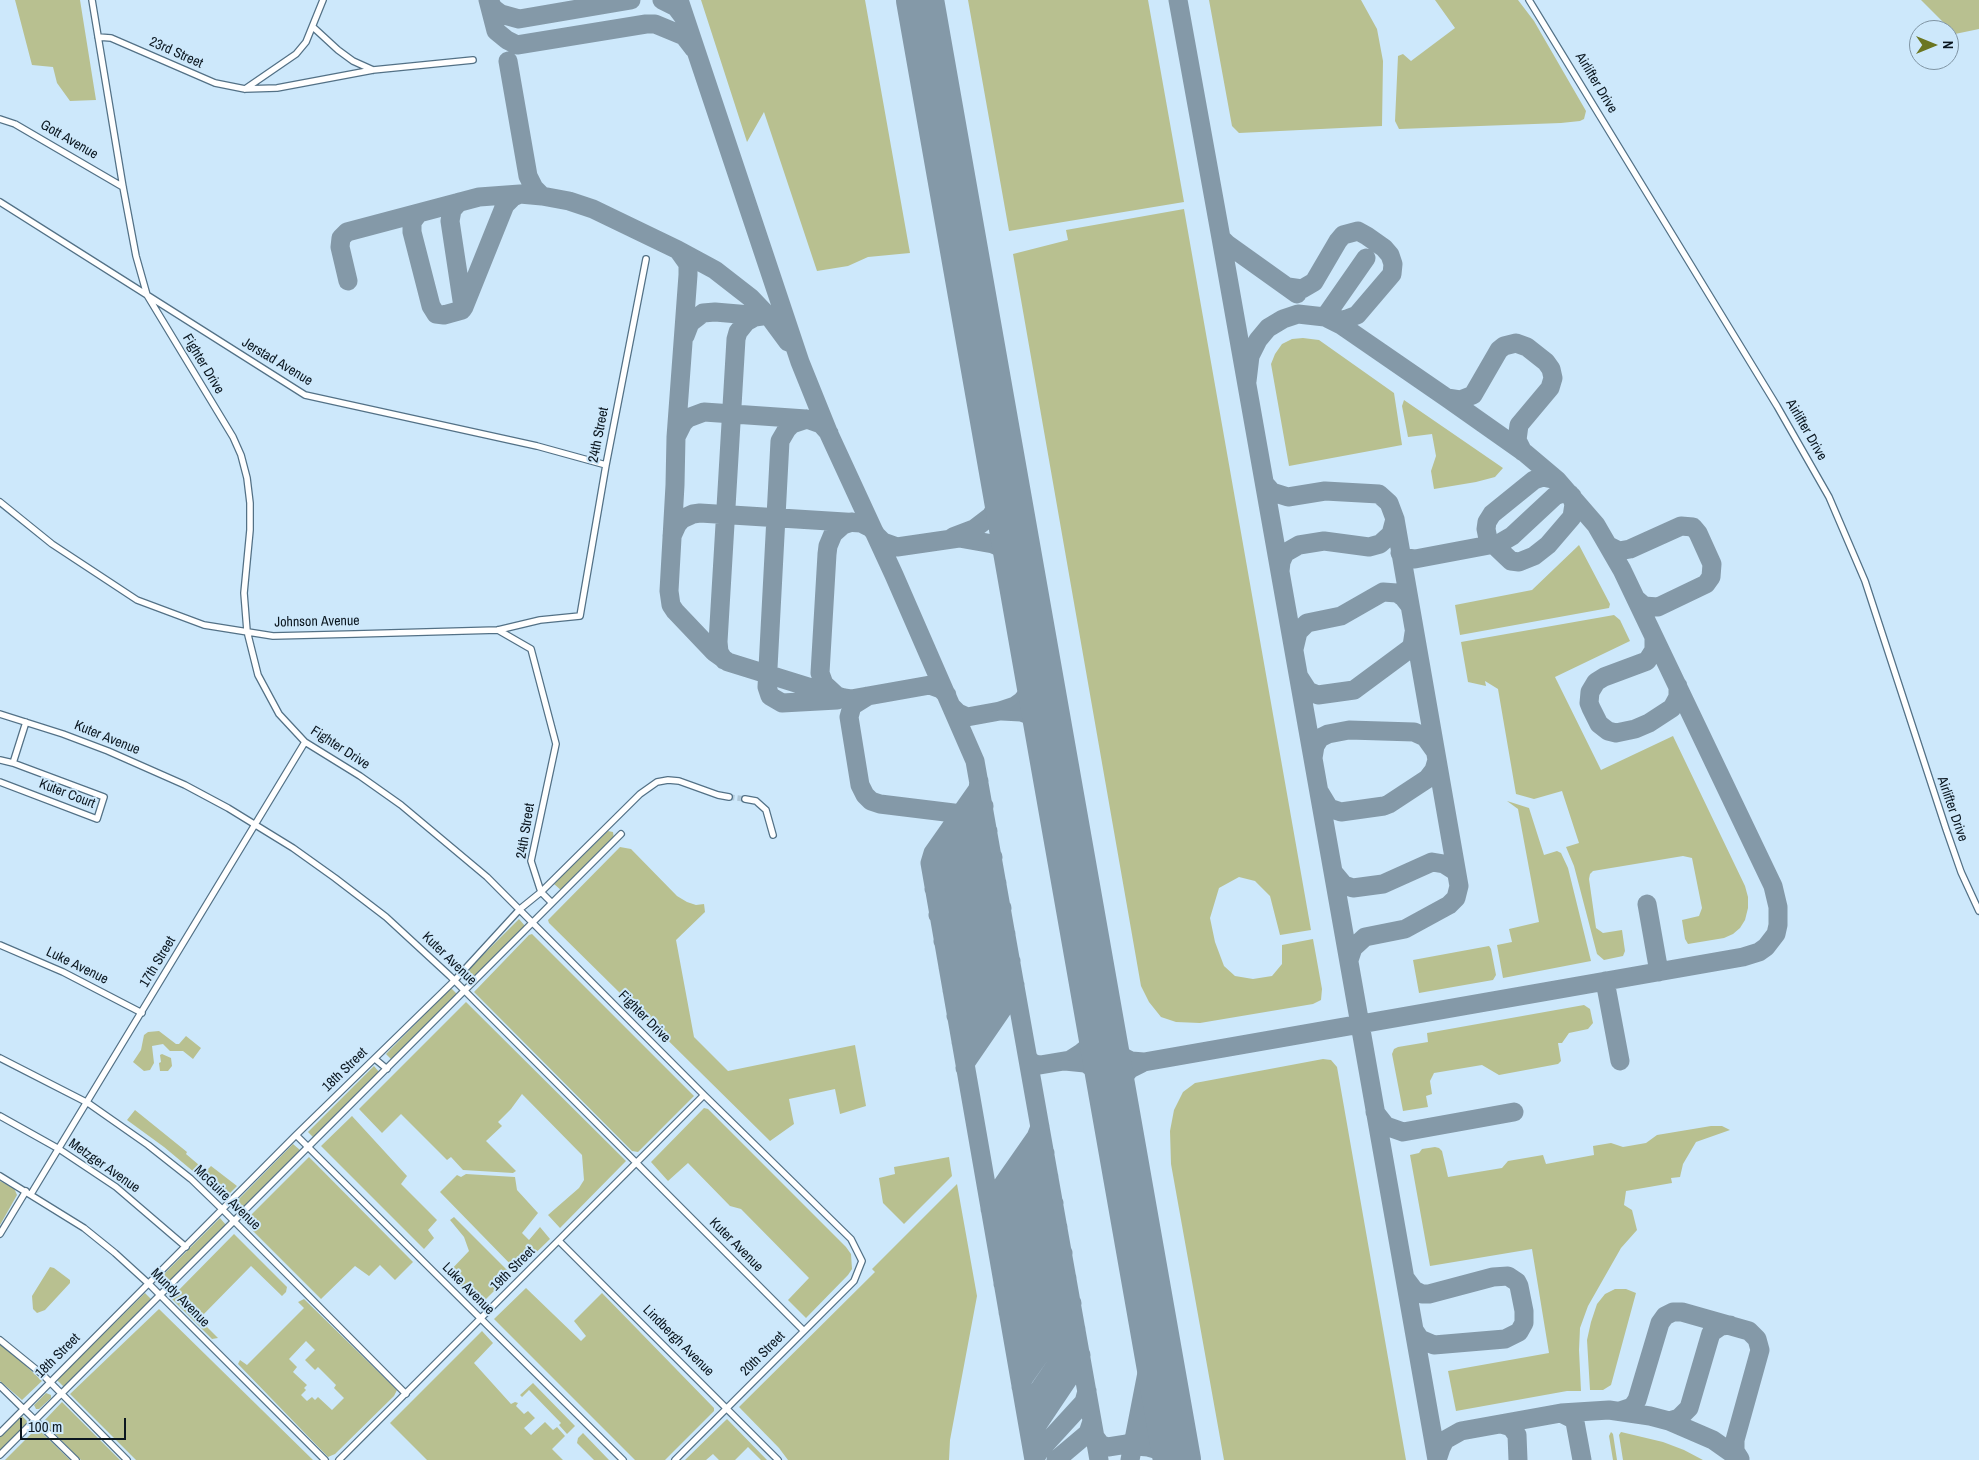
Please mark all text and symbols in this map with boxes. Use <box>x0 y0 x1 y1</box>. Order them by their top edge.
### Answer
north arrow <box>1909 20 1959 70</box>
street label: 23rd Street <box>147 34 205 72</box>
text: N <box>1939 41 1957 49</box>
street label: Airlifter Drive <box>1571 50 1621 116</box>
street label: Gott Avenue <box>37 117 101 163</box>
street label: Fighter Drive <box>179 331 227 397</box>
street label: Jerstad Avenue <box>239 334 315 390</box>
street label: Airlifter Drive <box>1782 397 1830 463</box>
street label: 24th Street <box>585 406 613 464</box>
street label: Johnson Avenue <box>274 613 360 631</box>
street label: Kuter Avenue <box>72 717 142 759</box>
street label: Fighter Drive <box>307 723 373 773</box>
street label: Airlifter Drive <box>1933 774 1971 844</box>
street label: Kuter Court <box>37 776 97 812</box>
street label: 24th Street <box>513 802 539 860</box>
street label: Kuter Avenue <box>418 929 480 989</box>
street label: 17th Street <box>136 934 180 990</box>
street label: Luke Avenue <box>43 944 111 988</box>
street label: Fighter Drive <box>614 987 674 1047</box>
street label: 18th Street <box>319 1044 371 1096</box>
street label: Metzger Avenue <box>65 1135 143 1197</box>
street label: McGuire Avenue <box>190 1162 264 1234</box>
street label: Kuter Avenue <box>706 1215 766 1275</box>
street label: 19th Street <box>487 1243 539 1295</box>
street label: Luke Avenue <box>438 1259 498 1319</box>
street label: Mundy Avenue <box>147 1265 213 1331</box>
street label: Lindbergh Avenue <box>639 1302 717 1380</box>
street label: 20th Street <box>737 1328 789 1380</box>
street label: 18th Street <box>32 1330 84 1382</box>
scale bar <box>22 1408 129 1440</box>
text: 100 m <box>28 1416 62 1437</box>

